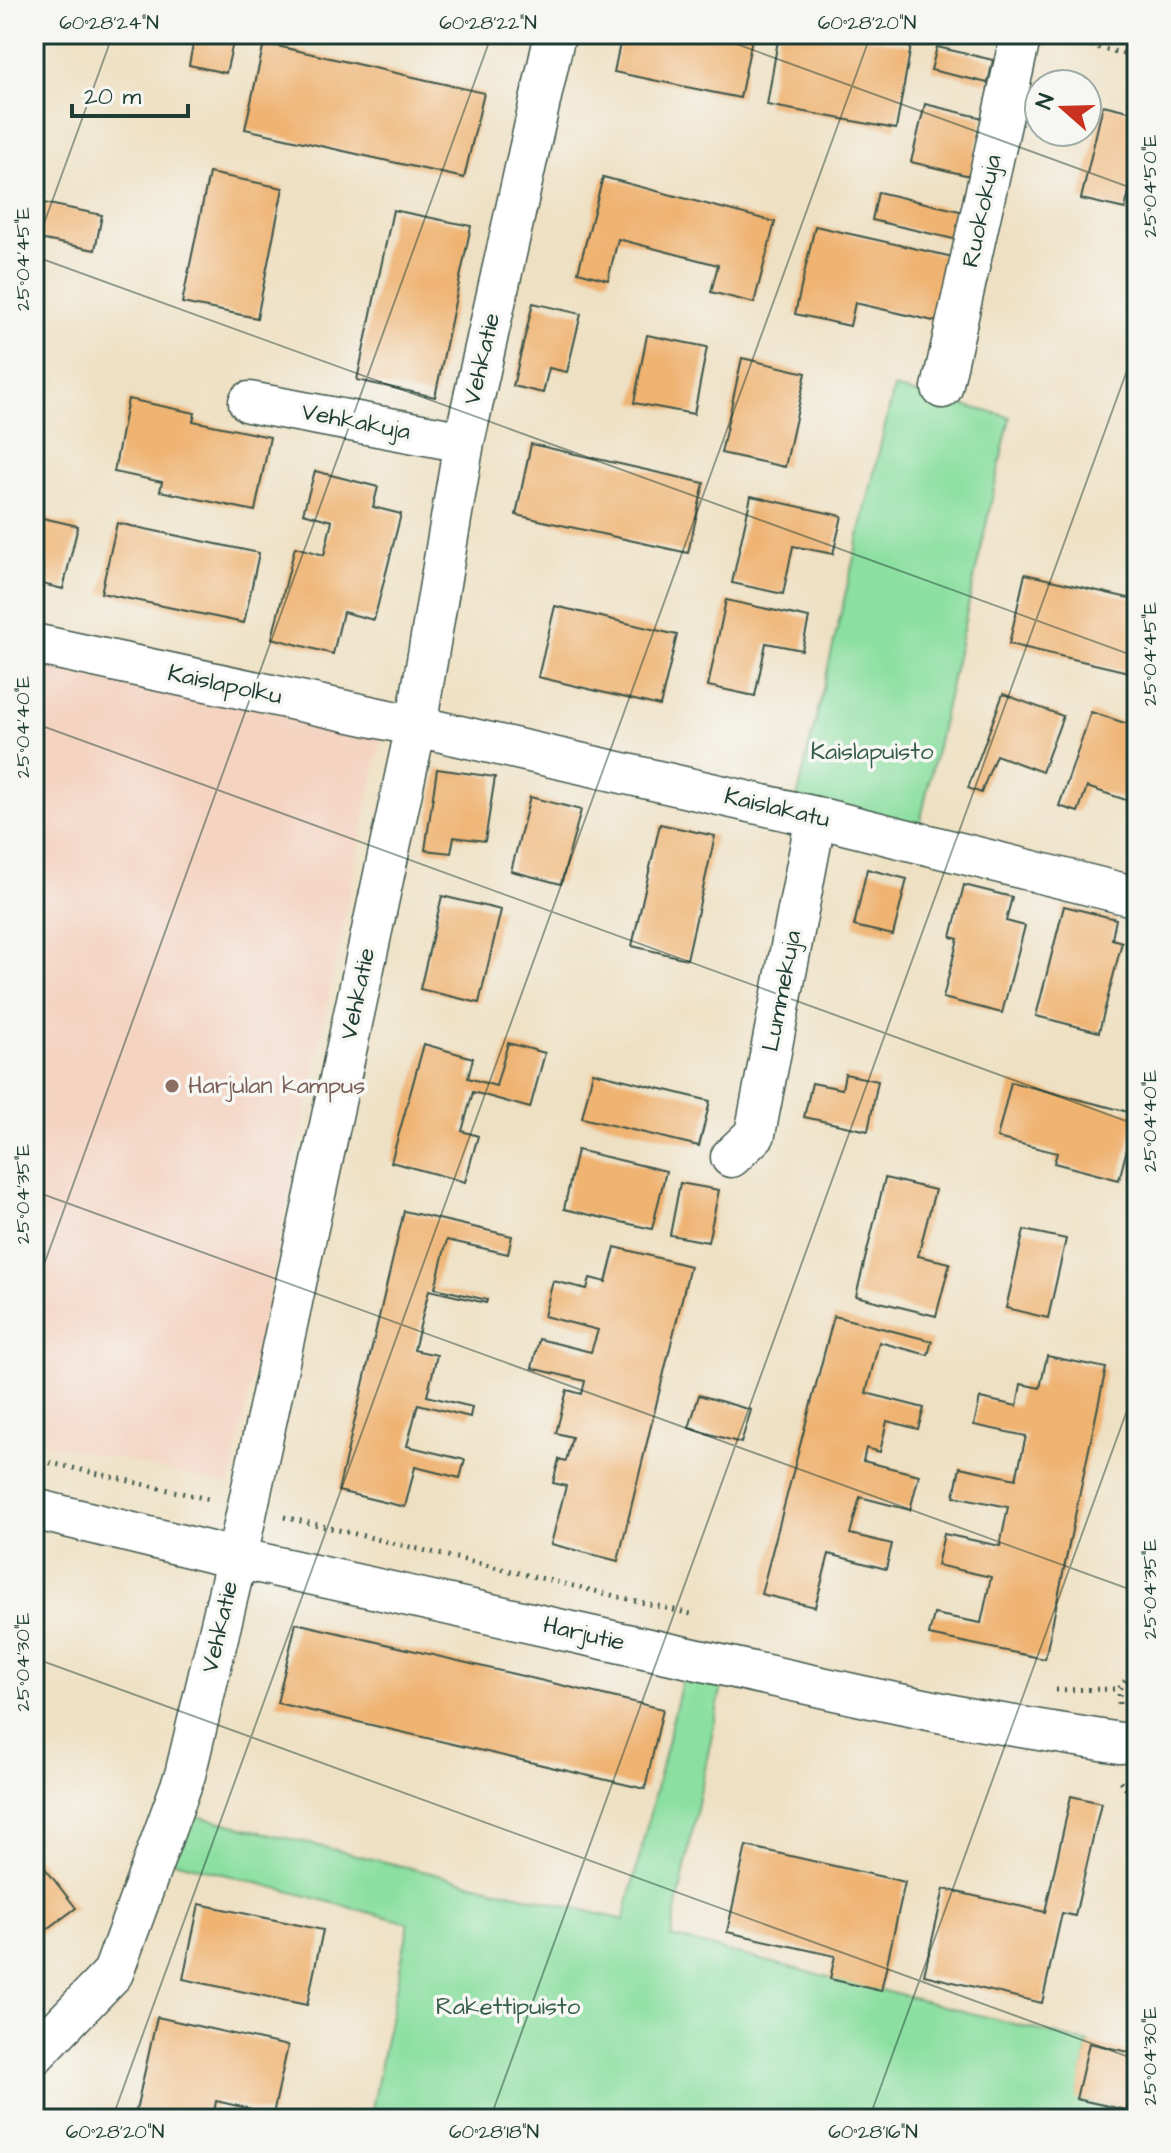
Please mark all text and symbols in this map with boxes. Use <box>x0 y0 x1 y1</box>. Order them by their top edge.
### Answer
text: 60°28'24"N <box>59 9 159 37</box>
text: 60°28'22"N <box>439 9 537 37</box>
text: 60°28'20"N <box>818 9 916 37</box>
scale bar <box>72 68 188 118</box>
north arrow <box>1023 68 1103 148</box>
text: 20 m <box>84 80 141 114</box>
text: N <box>1029 90 1063 113</box>
text: 25°04'50"E <box>1136 134 1164 237</box>
street label: Ruokokuja <box>953 151 1011 271</box>
text: 25°04'45"E <box>9 207 37 311</box>
street label: Vehkatie <box>455 310 509 408</box>
street label: Vehkakuja <box>299 395 413 449</box>
text: 25°04'45"E <box>1136 602 1164 706</box>
street label: Kaislapolku <box>165 656 285 714</box>
text: 25°04'40"E <box>9 676 37 778</box>
park label: Kaislapuisto <box>811 735 934 769</box>
street label: Kaislakatu <box>721 779 833 837</box>
street label: Lummekuja <box>754 928 810 1054</box>
street label: Vehkatie <box>332 945 384 1043</box>
place label: Harjulan kampus <box>188 1069 365 1103</box>
text: 25°04'40"E <box>1136 1070 1164 1172</box>
marker: Harjulan kampus <box>163 1077 181 1095</box>
text: 25°04'35"E <box>9 1144 37 1244</box>
text: 25°04'35"E <box>1136 1539 1164 1639</box>
street label: Vehkatie <box>193 1578 247 1676</box>
street label: Harjutie <box>540 1608 628 1660</box>
text: 25°04'30"E <box>9 1612 37 1711</box>
park label: Rakettipuisto <box>436 1990 581 2024</box>
text: 25°04'30"E <box>1136 2006 1164 2105</box>
text: 60°28'20"N <box>66 2118 164 2146</box>
text: 60°28'18"N <box>449 2118 539 2146</box>
text: 60°28'16"N <box>828 2118 918 2146</box>

